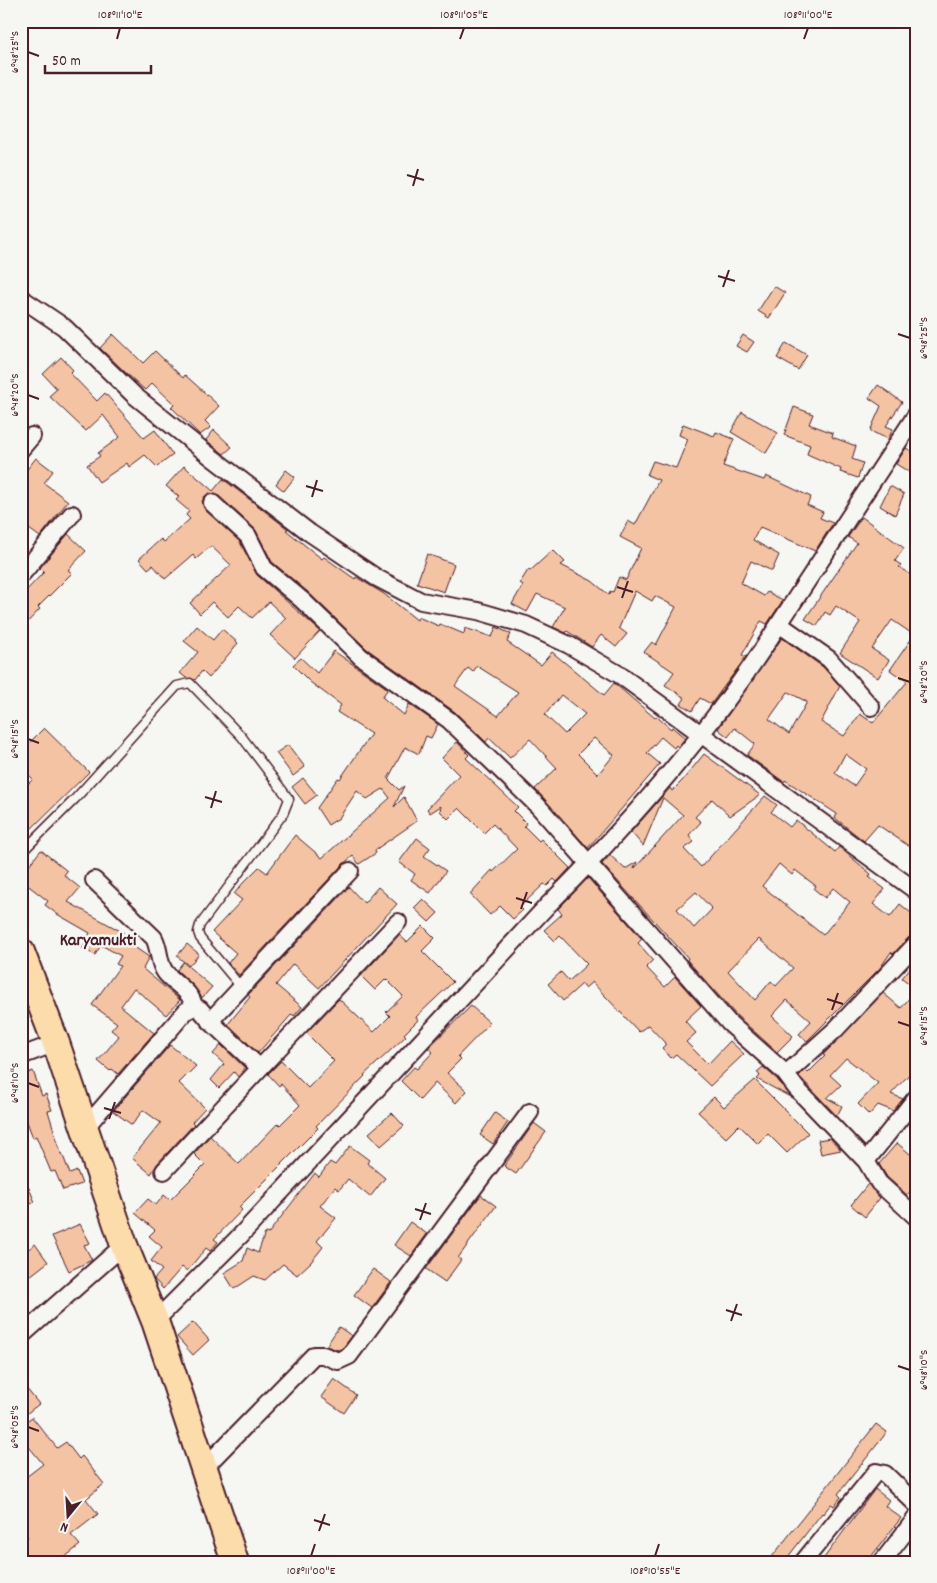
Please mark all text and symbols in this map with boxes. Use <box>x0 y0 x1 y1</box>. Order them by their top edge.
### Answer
text: 108°11'10"E <box>98 7 143 24</box>
text: 108°11'05"E <box>440 7 488 24</box>
text: 108°11'00"E <box>784 7 833 24</box>
text: 6°48'25"S <box>7 31 24 73</box>
scale bar <box>45 42 151 74</box>
text: 50 m <box>52 51 81 73</box>
text: 6°48'25"S <box>916 317 933 359</box>
text: 6°48'20"S <box>7 373 24 417</box>
text: 6°48'20"S <box>916 660 933 704</box>
text: 6°48'15"S <box>7 719 24 759</box>
district label: Karyamukti <box>60 929 137 954</box>
text: 6°48'15"S <box>916 1006 933 1046</box>
text: 6°48'10"S <box>7 1063 24 1103</box>
text: 6°48'10"S <box>916 1350 933 1390</box>
text: 6°48'05"S <box>7 1405 24 1449</box>
north arrow <box>42 1490 92 1540</box>
text: N <box>58 1516 71 1537</box>
text: 108°11'00"E <box>287 1563 336 1580</box>
text: 108°10'55"E <box>630 1563 681 1580</box>

